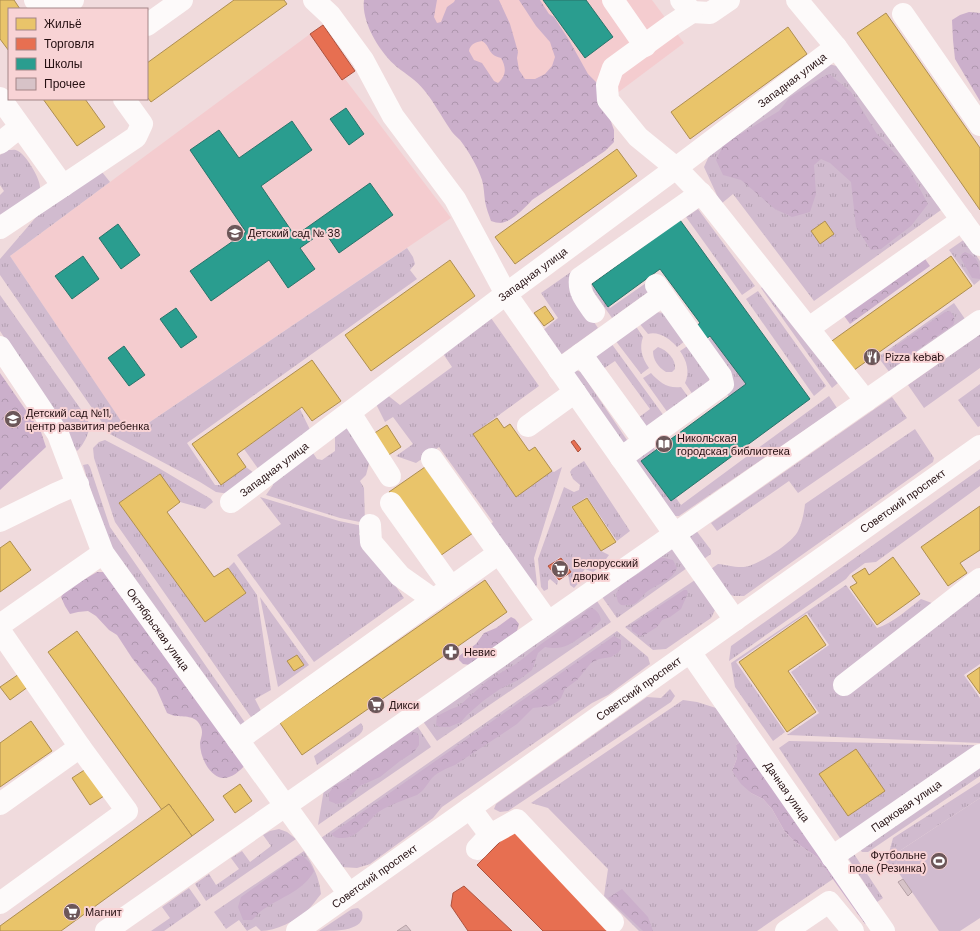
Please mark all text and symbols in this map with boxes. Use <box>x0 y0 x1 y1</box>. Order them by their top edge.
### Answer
legend <box>8 8 148 100</box>
text: Жильё <box>44 16 82 32</box>
text: Торговля <box>44 36 94 52</box>
street label: Западная улица <box>755 49 830 111</box>
text: Школы <box>44 56 82 72</box>
text: Прочее <box>44 76 86 92</box>
school or university icon: Детский сад № 38 <box>225 223 245 243</box>
place label: Детский сад № 38 <box>248 226 341 240</box>
street label: Западная улица <box>495 243 571 304</box>
restaurant icon: Pizza kebab <box>862 347 882 367</box>
place label: Pizza kebab <box>885 350 944 364</box>
place label: Детский сад №11, центр развития ребенка <box>26 406 150 433</box>
school or university icon: Детский сад №11, центр развития ребенка <box>3 409 23 429</box>
place label: Никольская городская библиотека <box>677 431 791 458</box>
library icon: Никольская городская библиотека <box>654 434 674 454</box>
street label: Западная улица <box>237 438 312 500</box>
street label: Советский проспект <box>857 466 948 536</box>
place label: Белорусский дворик <box>573 556 638 583</box>
supermarket icon: Белорусский дворик <box>550 559 570 579</box>
street label: Октябрьская улица <box>124 585 193 674</box>
pharmacy icon: Невис <box>441 642 461 662</box>
place label: Невис <box>464 645 496 659</box>
street label: Советский проспект <box>593 653 684 724</box>
supermarket icon: Дикси <box>366 695 386 715</box>
place label: Дикси <box>389 698 419 712</box>
street label: Дачная улица <box>761 759 813 825</box>
street label: Парковая улица <box>868 776 945 835</box>
street label: Советский проспект <box>329 841 420 911</box>
place label: Футбольне поле (Резинка) <box>849 848 926 875</box>
sports icon: Футбольне поле (Резинка) <box>929 851 949 871</box>
supermarket icon: Магнит <box>62 902 82 922</box>
place label: Магнит <box>85 905 122 919</box>

